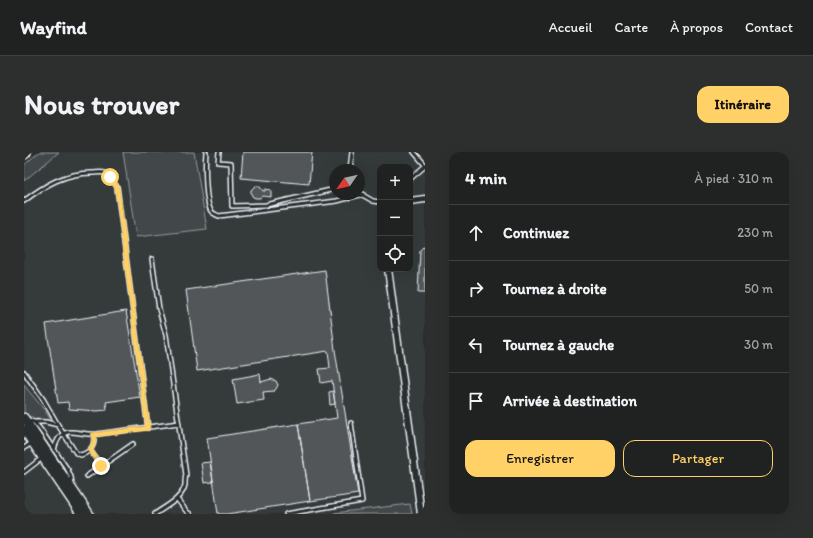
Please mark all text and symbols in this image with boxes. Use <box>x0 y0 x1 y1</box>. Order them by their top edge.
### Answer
text: Wayfind <box>20 16 87 39</box>
text: Accueil <box>549 19 592 36</box>
text: Carte <box>614 19 648 36</box>
text: À propos <box>670 19 723 36</box>
text: Contact <box>745 19 793 36</box>
button: Itinéraire <box>697 86 789 123</box>
text: Nous trouver <box>24 87 179 121</box>
north arrow <box>329 164 365 200</box>
map controls <box>377 164 413 272</box>
button: + <box>377 164 413 200</box>
route start <box>101 168 119 186</box>
text: 4 min <box>465 168 507 188</box>
text: À pied · 310 m <box>694 171 773 186</box>
button: − <box>377 200 413 236</box>
icon: ahead <box>465 222 487 244</box>
text: Continuez <box>503 224 569 242</box>
text: 230 m <box>737 225 773 240</box>
button: locate <box>377 236 413 272</box>
icon: right <box>465 278 487 300</box>
text: Tournez à droite <box>503 280 607 298</box>
text: 50 m <box>744 281 773 296</box>
icon: left <box>465 334 487 356</box>
text: Tournez à gauche <box>503 336 614 354</box>
text: 30 m <box>744 337 773 352</box>
icon: arrive <box>465 390 487 412</box>
text: Arrivée à destination <box>503 392 637 410</box>
button: Enregistrer <box>465 440 615 477</box>
button: Partager <box>623 440 773 477</box>
route end <box>92 457 110 475</box>

